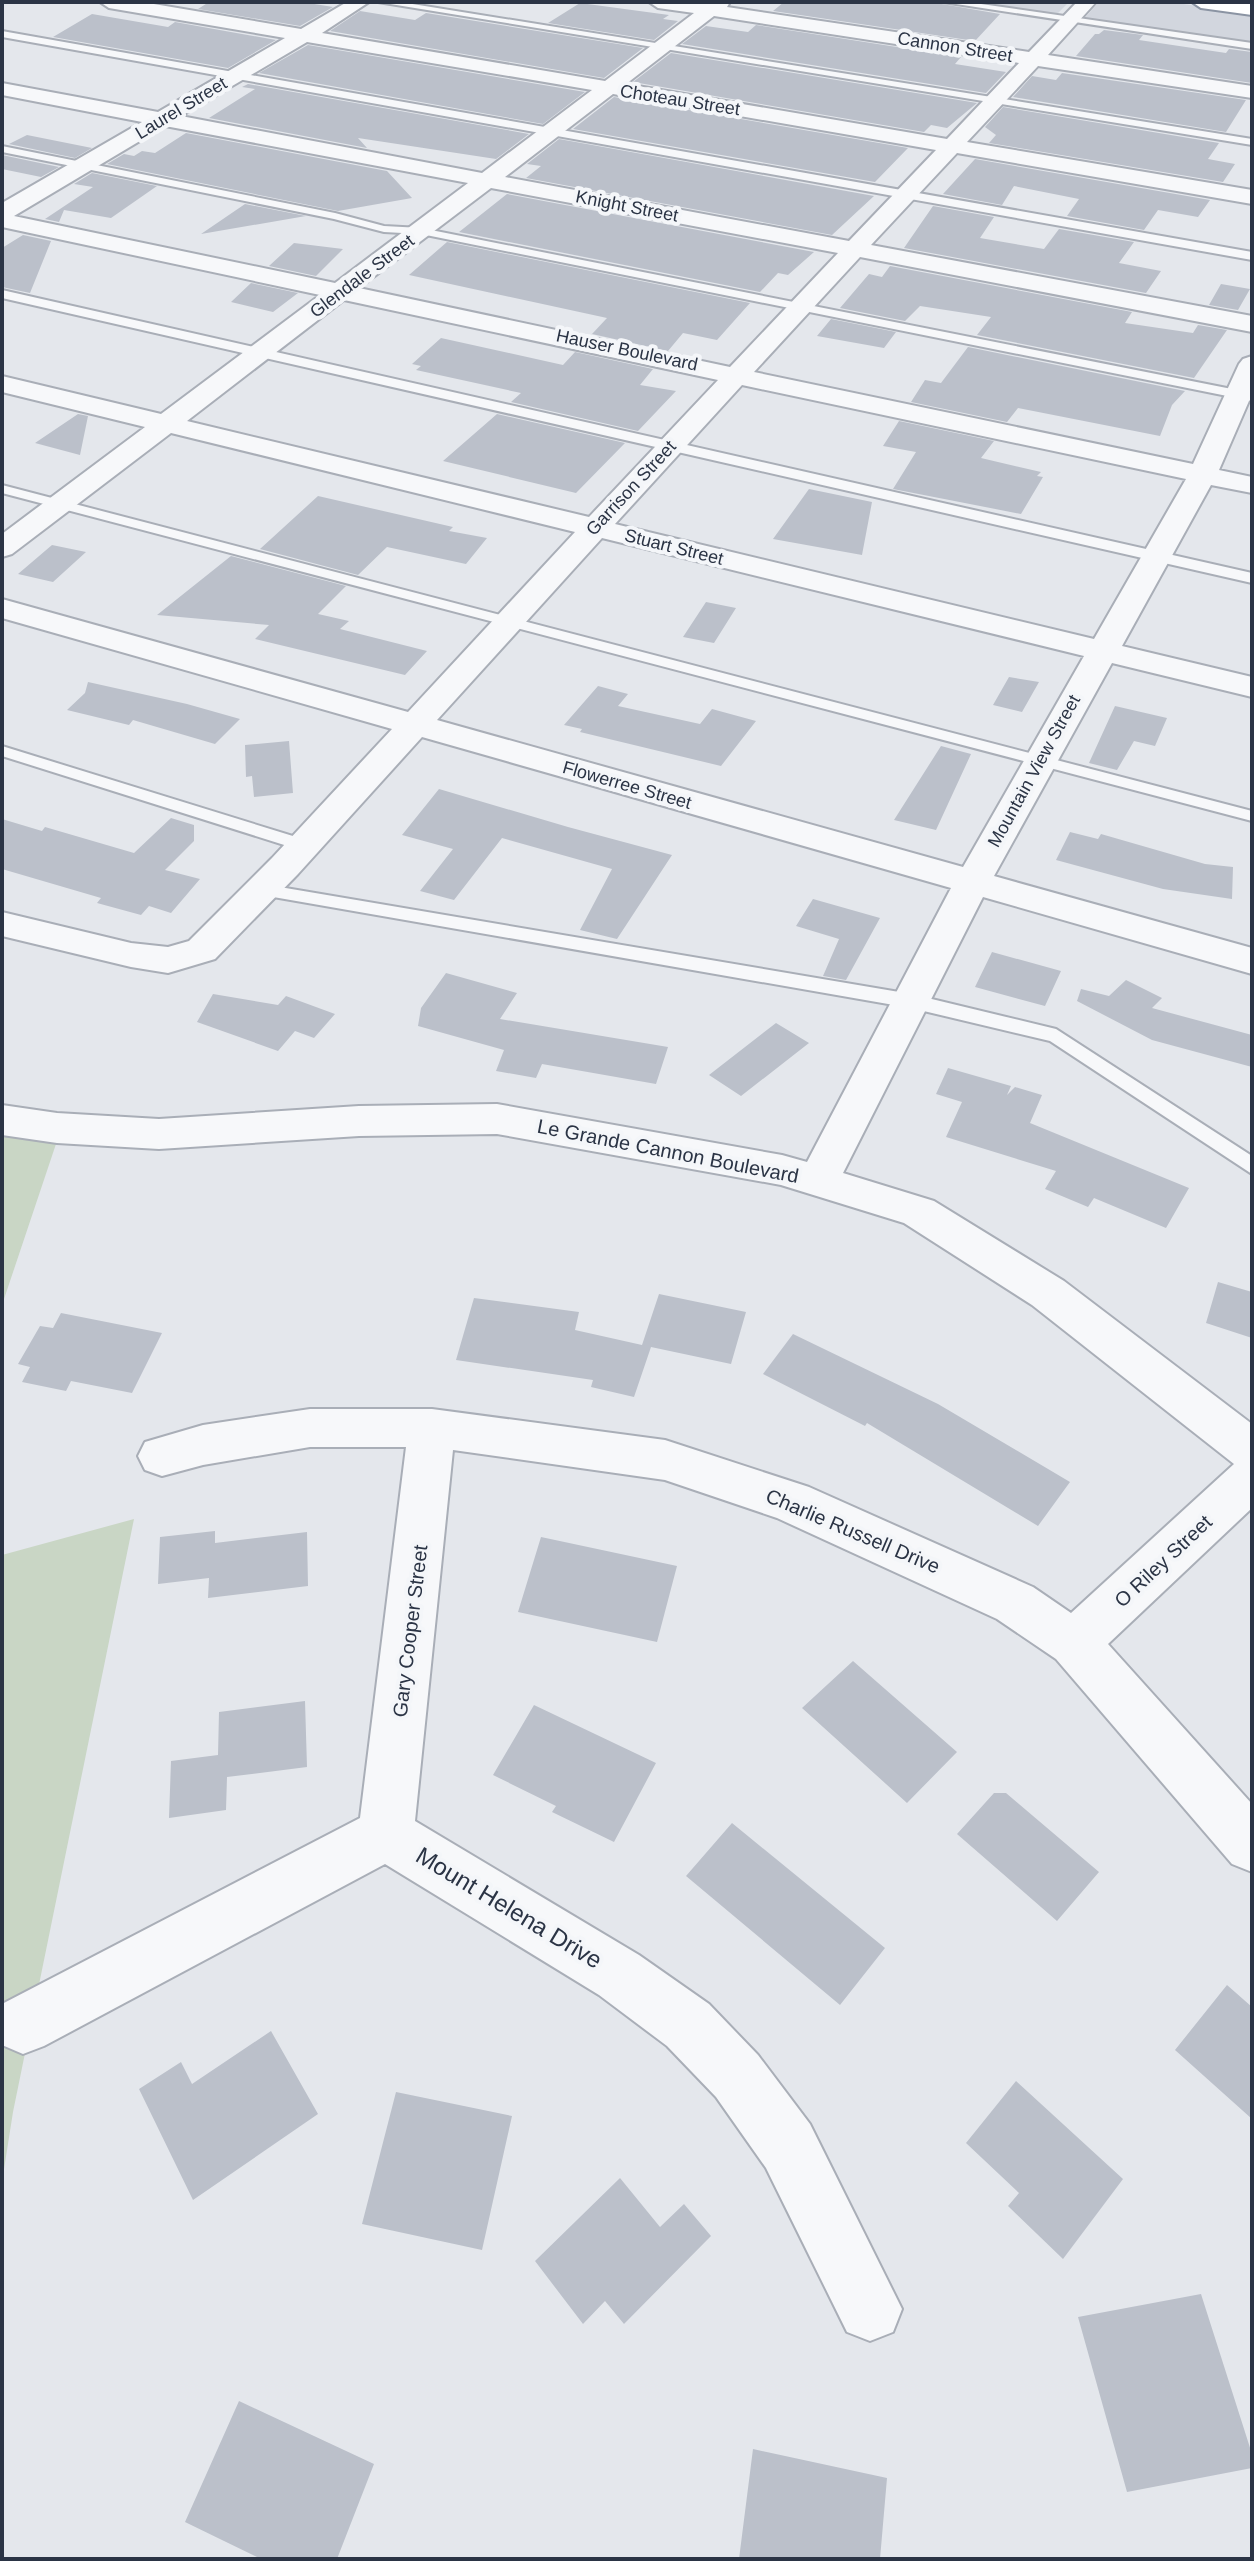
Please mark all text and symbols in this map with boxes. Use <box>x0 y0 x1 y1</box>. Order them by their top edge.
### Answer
street label: Cannon Street <box>896 28 1014 66</box>
street label: Laurel Street <box>132 73 230 143</box>
street label: Choteau Street <box>619 81 741 119</box>
street label: Knight Street <box>574 186 680 226</box>
street label: Glendale Street <box>306 230 418 322</box>
street label: Hauser Boulevard <box>554 325 700 375</box>
street label: Garrison Street <box>582 437 680 539</box>
street label: Stuart Street <box>623 525 725 569</box>
street label: Mountain View Street <box>984 691 1084 851</box>
street label: Flowerree Street <box>560 757 694 813</box>
street label: Le Grande Cannon Boulevard <box>535 1115 801 1187</box>
street label: Charlie Russell Drive <box>763 1484 943 1578</box>
street label: O Riley Street <box>1110 1510 1216 1611</box>
street label: Gary Cooper Street <box>389 1543 432 1718</box>
street label: Mount Helena Drive <box>411 1841 607 1974</box>

